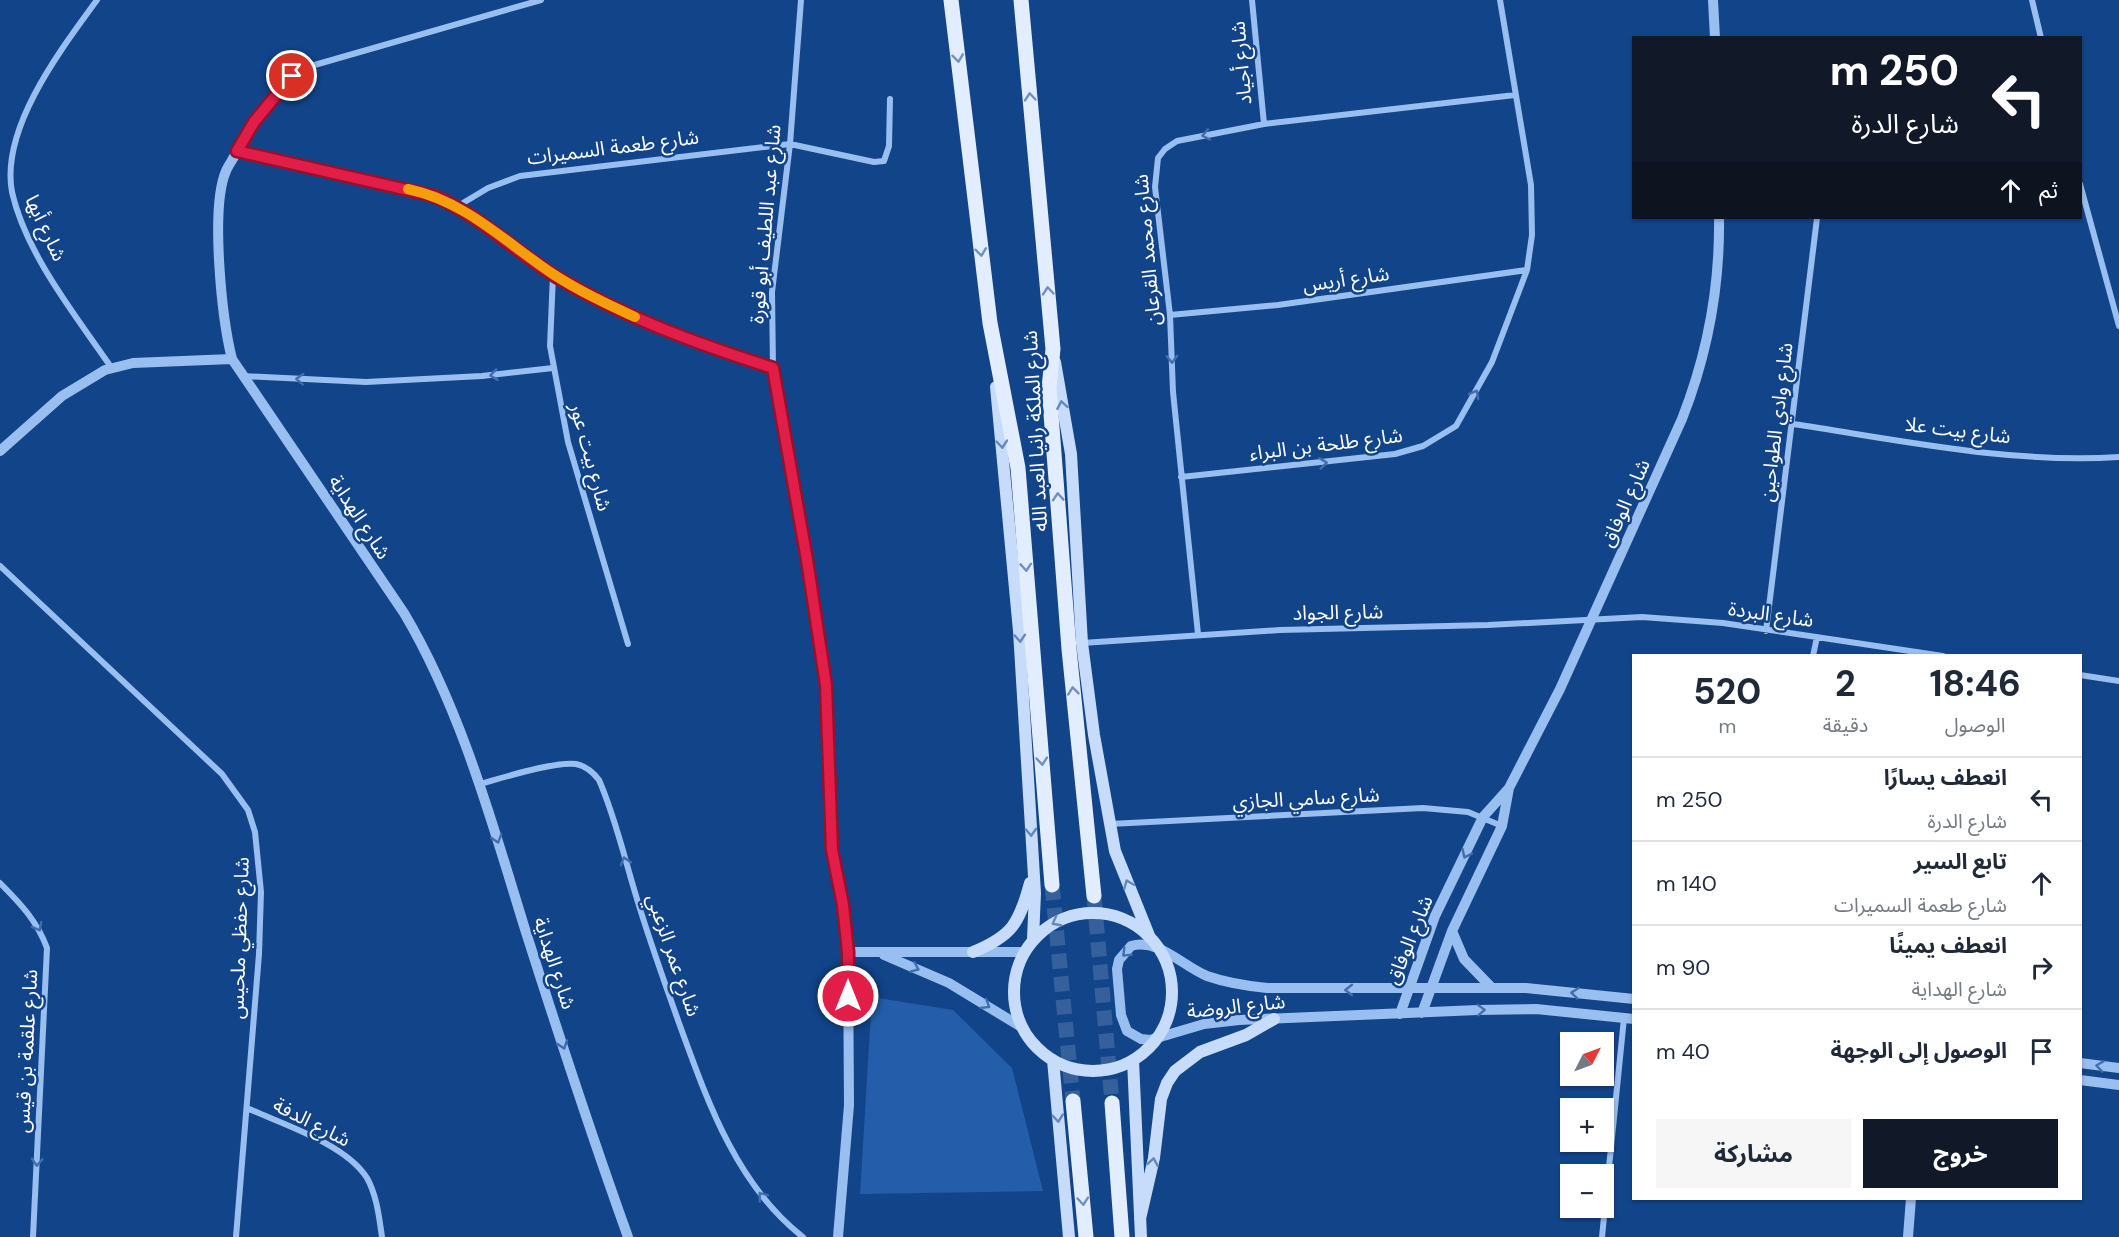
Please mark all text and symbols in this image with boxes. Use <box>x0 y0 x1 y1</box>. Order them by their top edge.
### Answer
street label: شارع أجياد <box>1224 20 1260 106</box>
text: 250 m <box>1830 43 1959 98</box>
pin <box>266 50 317 101</box>
one-way arrow <box>951 54 964 63</box>
icon: arrive <box>275 59 308 92</box>
icon: left <box>1980 60 2058 138</box>
one-way arrow <box>1024 92 1037 101</box>
text: شارع الدرة <box>1852 106 1959 141</box>
street label: شارع عبد اللطيف أبو قورة <box>743 123 789 325</box>
street label: شارع طعمة السميرات <box>526 124 701 172</box>
one-way arrow <box>1201 128 1211 141</box>
street label: شارع محمد القرعان <box>1127 173 1169 327</box>
icon: ahead <box>1994 174 2027 207</box>
text: ثم <box>2039 176 2058 205</box>
street label: شارع أبها <box>18 191 73 266</box>
one-way arrow <box>975 247 987 256</box>
street label: شارع أريس <box>1301 260 1391 300</box>
one-way arrow <box>1042 286 1055 296</box>
street label: شارع الملكة رانيا العبد الله <box>1017 330 1055 532</box>
street label: شارع وادي الطواحين <box>1753 341 1801 503</box>
one-way arrow <box>1165 354 1178 363</box>
one-way arrow <box>490 368 499 381</box>
one-way arrow <box>295 372 304 385</box>
one-way arrow <box>1468 390 1479 400</box>
street label: شارع بيت عور <box>562 399 618 515</box>
one-way arrow <box>1057 400 1069 410</box>
street label: شارع بيت علا <box>1903 411 2012 451</box>
street label: شارع طلحة بن البراء <box>1248 422 1404 468</box>
one-way arrow <box>995 439 1008 448</box>
street label: شارع الوفاق <box>1594 455 1658 552</box>
one-way arrow <box>1318 457 1328 470</box>
street label: شارع الهداية <box>321 470 397 565</box>
one-way arrow <box>1052 493 1065 502</box>
one-way arrow <box>1019 563 1032 572</box>
street label: شارع البردة <box>1726 595 1815 635</box>
street label: شارع الجواد <box>1292 598 1384 628</box>
one-way arrow <box>1013 633 1026 642</box>
text: 2 <box>1835 660 1856 707</box>
text: 18:46 <box>1929 660 2021 707</box>
text: 520 <box>1693 668 1761 715</box>
one-way arrow <box>1068 687 1080 696</box>
text: دقيقة <box>1823 712 1868 738</box>
text: الوصول <box>1945 712 2006 738</box>
text: m <box>1718 713 1736 739</box>
one-way arrow <box>1035 757 1048 766</box>
text: انعطف يسارًا <box>1884 763 2007 792</box>
street label: شارع سامي الجازي <box>1232 781 1380 817</box>
icon: left <box>2025 783 2058 816</box>
text: 250 m <box>1656 785 1723 814</box>
text: شارع الدرة <box>1927 808 2007 834</box>
one-way arrow <box>1024 828 1037 837</box>
one-way arrow <box>490 833 502 844</box>
text: تابع السير <box>1914 847 2007 876</box>
one-way arrow <box>1462 848 1474 859</box>
street label: شارع حفظي ملحيس <box>223 856 257 1020</box>
one-way arrow <box>620 856 632 867</box>
icon: ahead <box>2025 867 2058 900</box>
text: 140 m <box>1656 869 1717 898</box>
one-way arrow <box>1123 879 1135 890</box>
street label: شارع عمر الزعبي <box>638 890 707 1021</box>
street label: شارع الوفاق <box>1379 892 1441 989</box>
text: شارع طعمة السميرات <box>1834 892 2007 918</box>
street label: شارع الهداية <box>526 914 582 1013</box>
one-way arrow <box>1052 915 1063 926</box>
one-way arrow <box>31 921 42 932</box>
text: انعطف يمينًا <box>1889 931 2007 960</box>
one-way arrow <box>1122 946 1133 956</box>
icon: right <box>2025 951 2058 984</box>
text: 90 m <box>1656 953 1710 982</box>
one-way arrow <box>909 960 920 972</box>
position arrow <box>816 964 880 1028</box>
street label: شارع علقمة بن قيس <box>9 968 45 1134</box>
text: شارع الهداية <box>1912 976 2007 1002</box>
one-way arrow <box>1345 984 1354 996</box>
one-way arrow <box>1571 987 1580 1000</box>
street label: شارع الروضة <box>1185 988 1287 1026</box>
one-way arrow <box>980 998 990 1010</box>
one-way arrow <box>1476 1004 1485 1016</box>
north arrow <box>1560 1032 1614 1086</box>
map controls <box>1560 1032 1614 1218</box>
icon: arrive <box>2025 1035 2058 1068</box>
text: الوصول إلى الوجهة <box>1831 1036 2007 1065</box>
text: 40 m <box>1656 1037 1710 1066</box>
one-way arrow <box>556 1039 568 1050</box>
one-way arrow <box>2095 1060 2104 1072</box>
street label: شارع الدفة <box>268 1091 355 1154</box>
button: + <box>1560 1098 1614 1152</box>
one-way arrow <box>1051 1113 1064 1122</box>
button: مشاركة <box>1656 1119 1851 1188</box>
button: خروج <box>1863 1119 2058 1188</box>
one-way arrow <box>1146 1157 1159 1167</box>
one-way arrow <box>31 1158 44 1167</box>
button: − <box>1560 1164 1614 1218</box>
one-way arrow <box>758 1192 769 1203</box>
one-way arrow <box>1076 1197 1089 1206</box>

